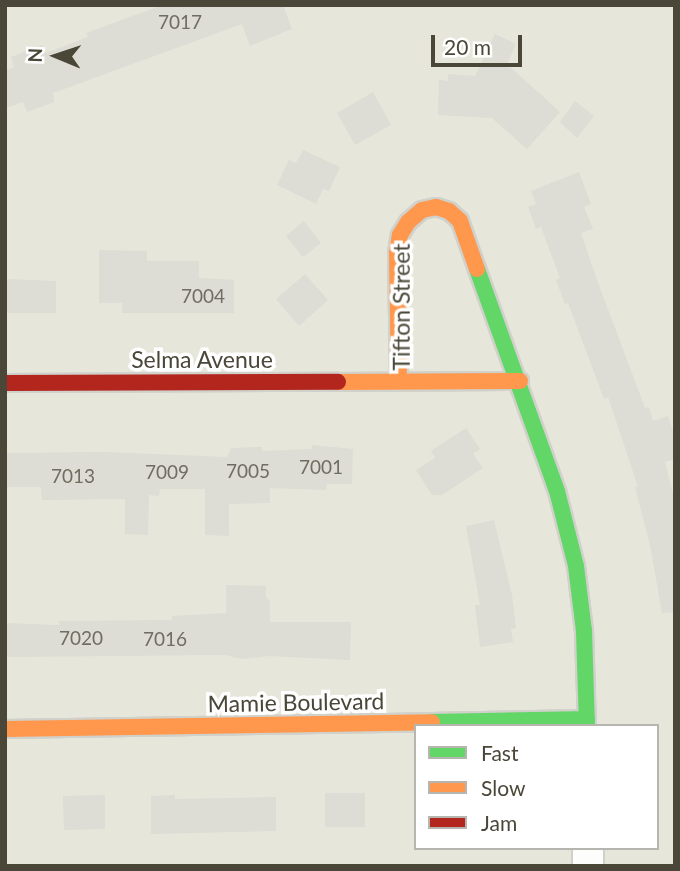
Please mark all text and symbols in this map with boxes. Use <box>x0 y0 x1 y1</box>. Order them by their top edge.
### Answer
house number: 7017 <box>158 11 202 33</box>
north arrow <box>21 21 91 91</box>
scale bar <box>435 21 526 65</box>
text: 20 m <box>444 34 491 59</box>
text: N <box>23 48 46 63</box>
street label: Tifton Street <box>387 243 415 371</box>
house number: 7004 <box>181 285 225 307</box>
street label: Selma Avenue <box>131 345 273 373</box>
house number: 7001 <box>299 456 343 478</box>
house number: 7005 <box>226 460 270 482</box>
house number: 7009 <box>145 461 189 483</box>
house number: 7013 <box>51 465 95 487</box>
house number: 7020 <box>59 627 103 649</box>
house number: 7016 <box>143 628 187 650</box>
street label: Mamie Boulevard <box>207 687 385 717</box>
legend <box>414 724 659 850</box>
text: Fast <box>481 740 518 765</box>
text: Slow <box>481 775 525 800</box>
text: Jam <box>481 810 517 835</box>

